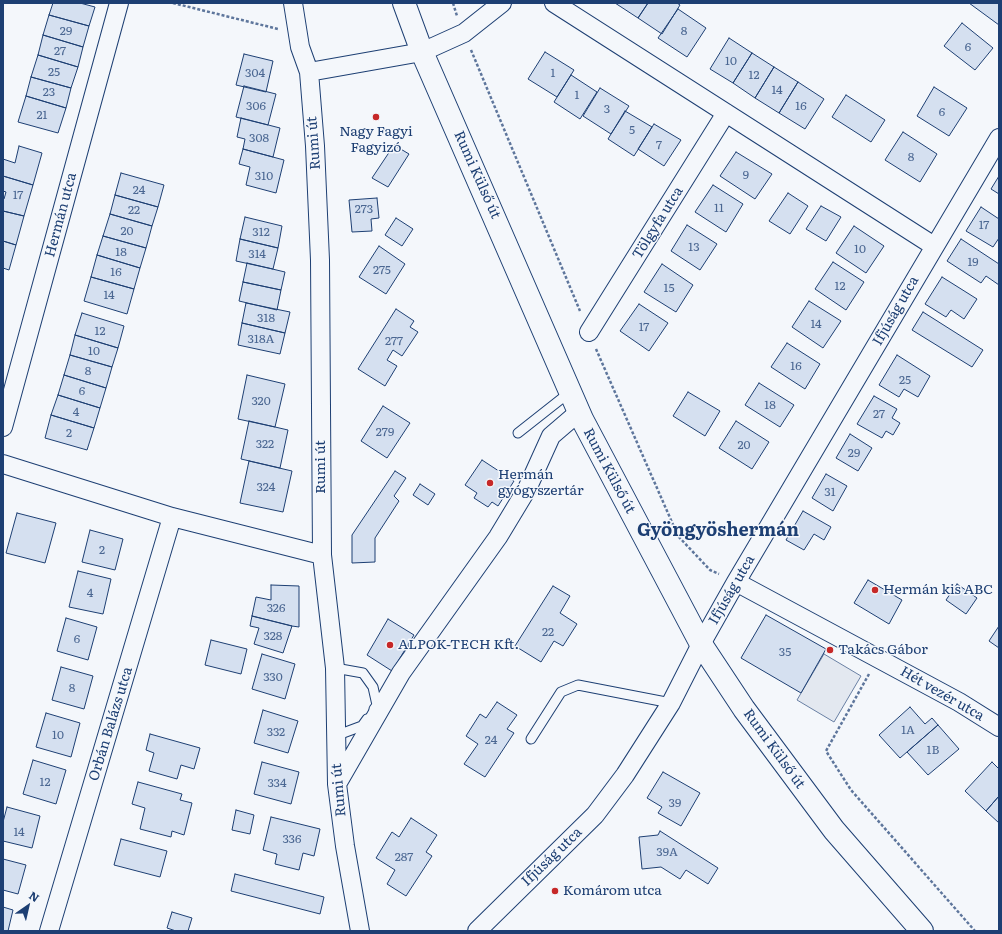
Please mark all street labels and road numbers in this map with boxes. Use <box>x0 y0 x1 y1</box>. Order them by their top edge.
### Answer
street label: Rumi út <box>304 116 324 170</box>
street label: Rumi Külső út <box>450 128 504 222</box>
street label: Hermán utca <box>42 171 80 259</box>
street label: Tölgyfa utca <box>629 184 687 262</box>
street label: Ifjúság utca <box>869 273 923 349</box>
street label: Rumi Külső út <box>579 425 639 517</box>
street label: Rumi út <box>313 440 329 494</box>
street label: Ifjúság utca <box>705 552 759 628</box>
street label: Hét vezér utca <box>897 663 987 725</box>
street label: Orbán Balázs utca <box>86 665 136 783</box>
street label: Rumi Külső út <box>739 706 809 792</box>
street label: Rumi út <box>328 763 350 817</box>
street label: Ifjúság utca <box>518 824 586 890</box>

